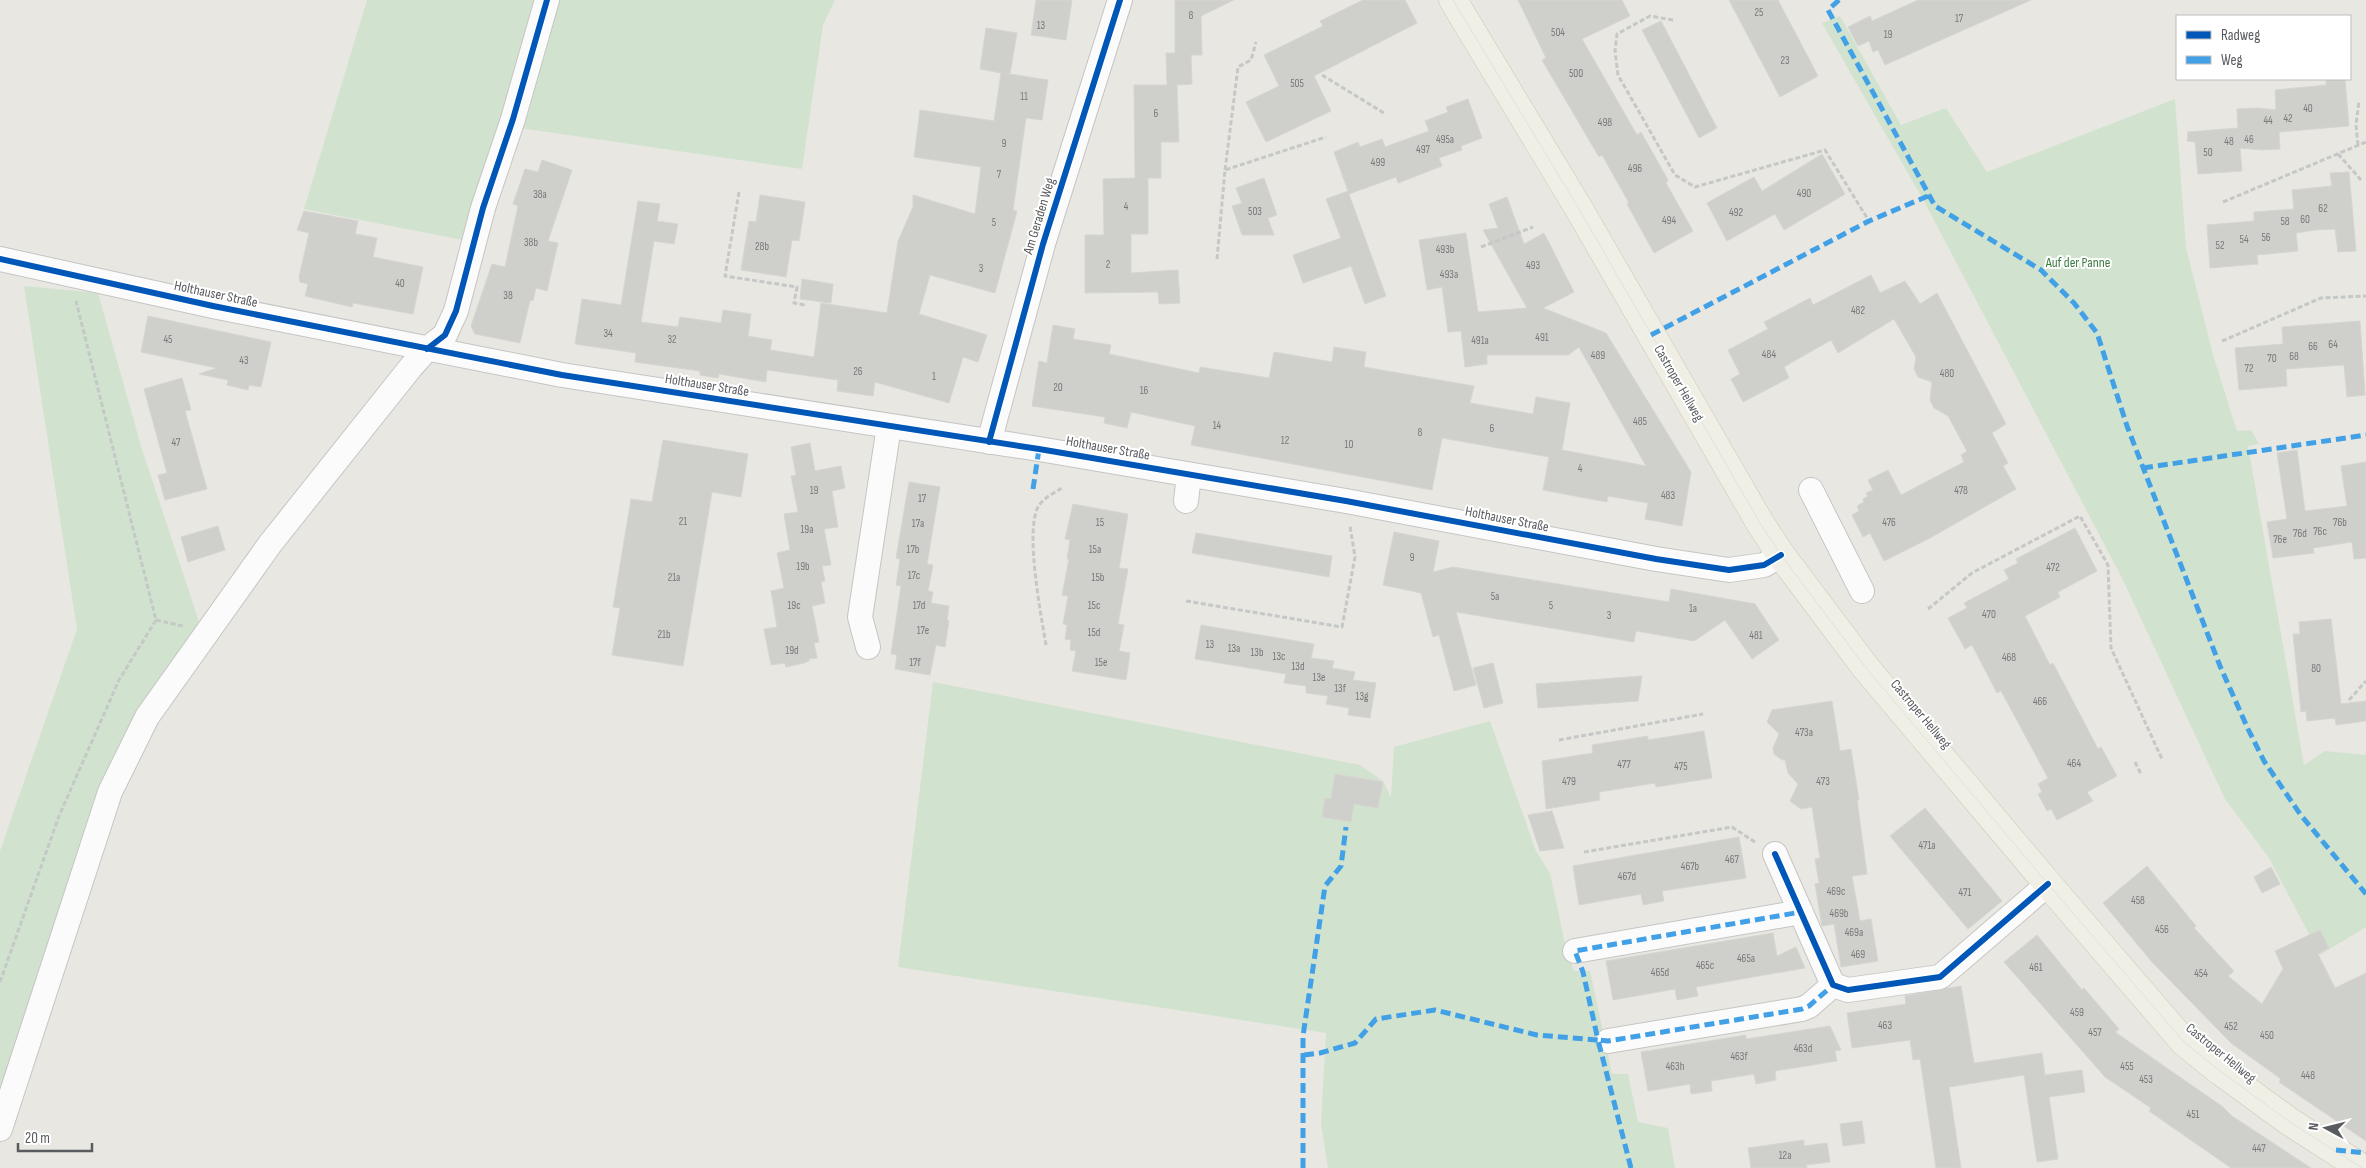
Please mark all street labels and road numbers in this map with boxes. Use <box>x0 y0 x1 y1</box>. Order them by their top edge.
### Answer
street label: Am Geraden Weg <box>1019 175 1059 257</box>
street label: Holthauser Straße <box>173 277 259 311</box>
street label: Castroper Hellweg <box>1650 342 1708 425</box>
street label: Holthauser Straße <box>664 370 750 400</box>
street label: Holthauser Straße <box>1065 432 1151 464</box>
street label: Holthauser Straße <box>1464 503 1550 535</box>
street label: Castroper Hellweg <box>1887 676 1955 753</box>
street label: Castroper Hellweg <box>2182 1019 2260 1087</box>

